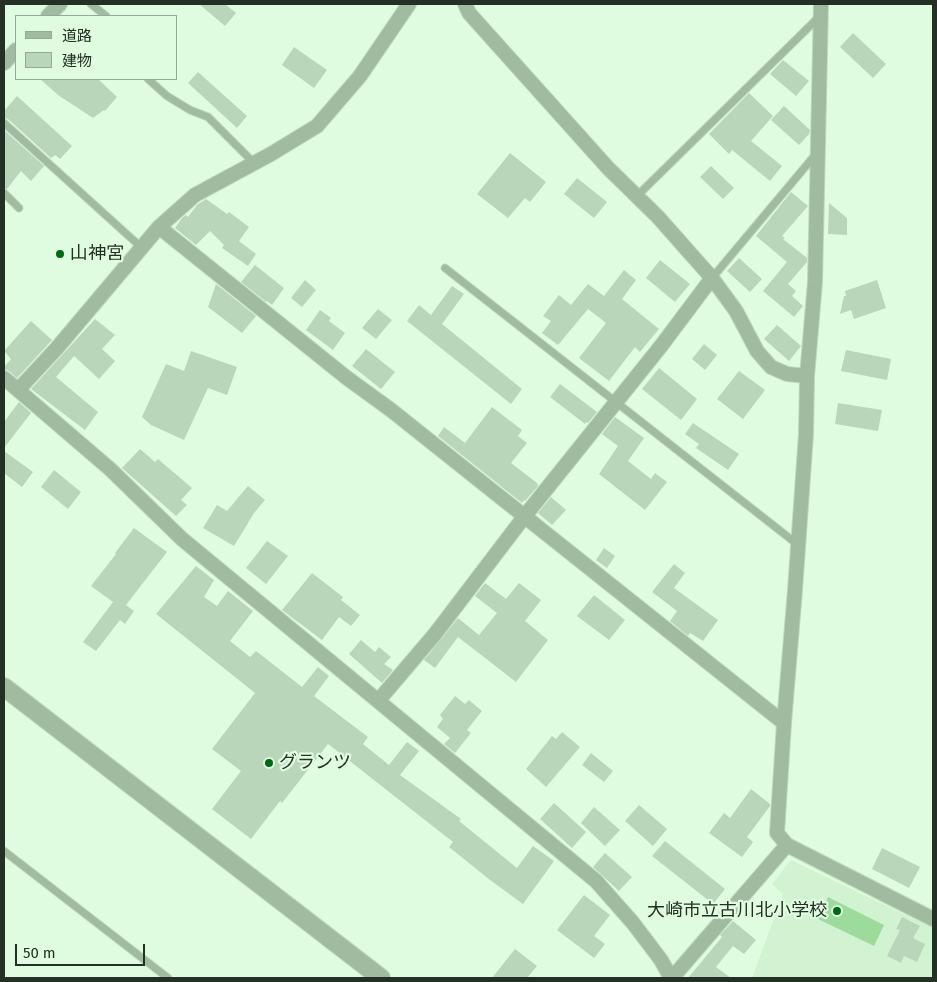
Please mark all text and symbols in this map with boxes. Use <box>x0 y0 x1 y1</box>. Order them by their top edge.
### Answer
legend <box>15 15 178 80</box>
text: 道路 <box>62 27 92 45</box>
text: 建物 <box>62 52 92 70</box>
place label: 山神宮 <box>70 243 124 265</box>
marker: 山神宮 <box>54 248 66 260</box>
place label: グランツ <box>279 752 351 774</box>
marker: グランツ <box>263 757 275 769</box>
place label: 大崎市立古川北小学校 <box>647 900 827 922</box>
marker: 大崎市立古川北小学校 <box>831 905 843 917</box>
scale bar <box>18 934 148 966</box>
text: 50 m <box>23 944 56 962</box>

